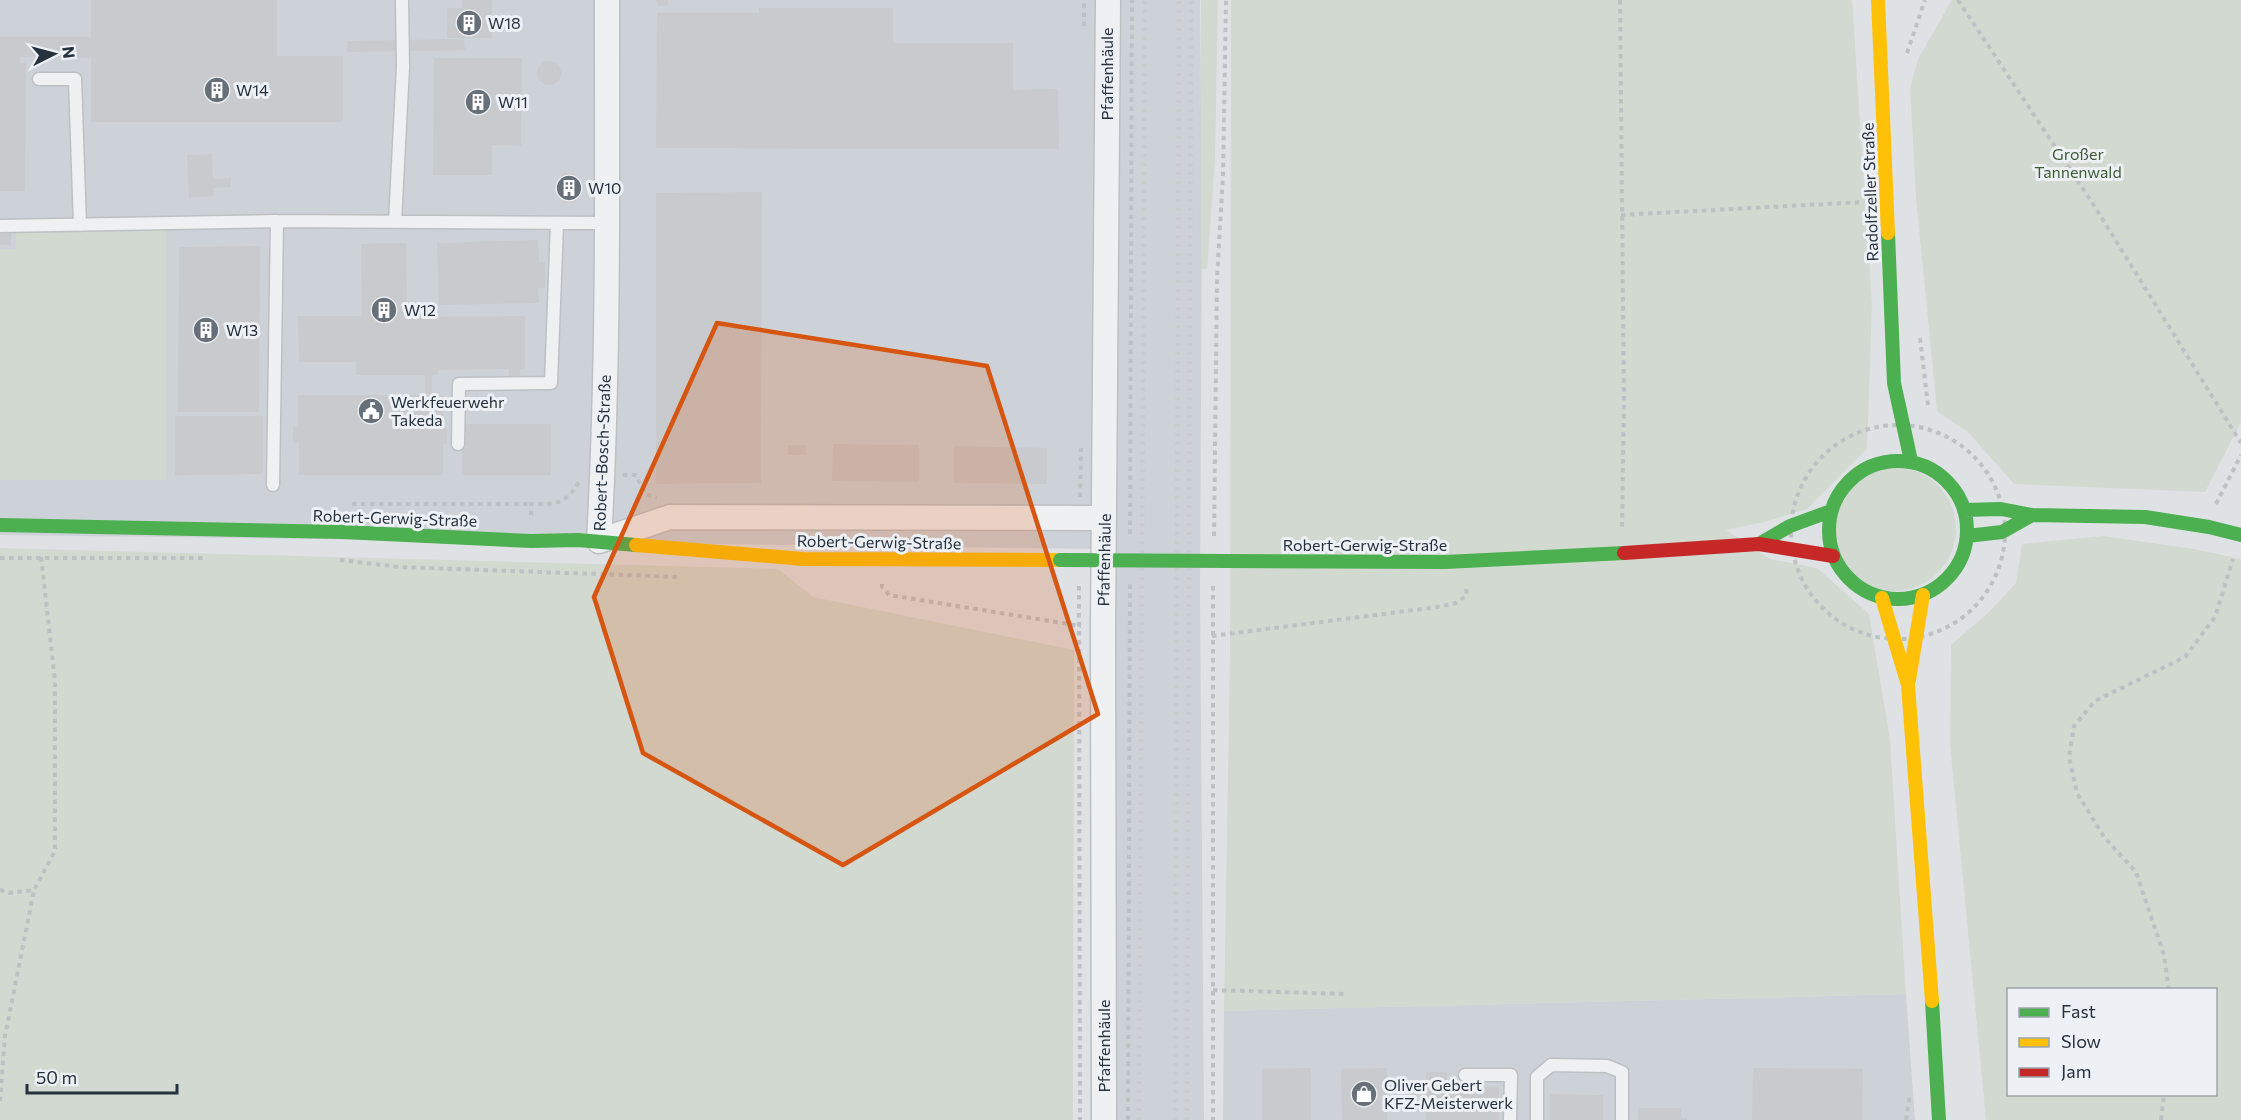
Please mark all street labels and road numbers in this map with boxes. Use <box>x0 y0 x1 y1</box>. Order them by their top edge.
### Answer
street label: Pfaffenhäule <box>1097 28 1116 120</box>
street label: Radolfzeller Straße <box>1858 122 1881 262</box>
street label: Robert-Bosch-Straße <box>589 374 614 532</box>
street label: Robert-Gerwig-Straße <box>313 505 478 530</box>
street label: Pfaffenhäule <box>1093 513 1114 607</box>
street label: Robert-Gerwig-Straße <box>797 531 961 552</box>
street label: Robert-Gerwig-Straße <box>1283 535 1447 554</box>
street label: Pfaffenhäule <box>1094 1000 1113 1092</box>

